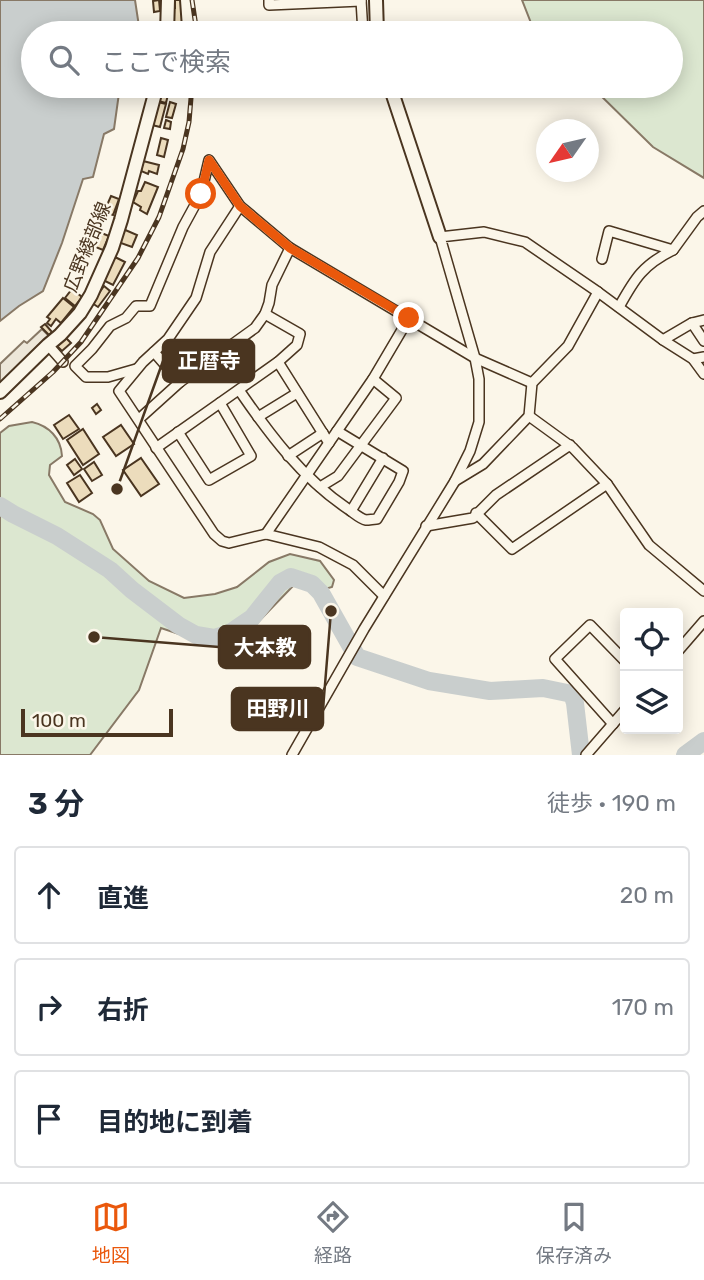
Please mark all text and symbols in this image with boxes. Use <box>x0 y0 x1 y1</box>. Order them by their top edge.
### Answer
search box <box>21 21 683 98</box>
icon: search <box>45 41 83 79</box>
text: ここで検索 <box>101 47 231 78</box>
north arrow <box>536 119 599 182</box>
route start <box>185 178 216 209</box>
street label: 広野綾部線 <box>59 199 115 295</box>
route end <box>393 302 424 333</box>
callout: 正暦寺 <box>163 340 254 382</box>
text: 正暦寺 <box>178 348 241 373</box>
map controls <box>620 608 683 734</box>
button: locate <box>620 608 683 671</box>
callout: 大本教 <box>219 626 310 668</box>
text: 大本教 <box>234 635 297 660</box>
button: layers <box>620 671 683 734</box>
callout: 田野川 <box>232 688 323 730</box>
text: 田野川 <box>247 696 310 721</box>
scale bar <box>21 706 173 738</box>
text: 100 m <box>32 709 86 732</box>
text: 3 分 <box>28 786 84 822</box>
text: 徒歩 · 190 m <box>547 789 676 817</box>
icon: ahead <box>30 876 68 914</box>
text: 20 m <box>620 881 674 909</box>
text: 直進 <box>97 883 149 914</box>
icon: right <box>30 988 68 1026</box>
text: 170 m <box>612 993 674 1021</box>
text: 右折 <box>97 995 149 1026</box>
icon: arrive <box>30 1100 68 1138</box>
text: 目的地に到着 <box>97 1107 253 1138</box>
tab: 地図 <box>92 1198 130 1267</box>
tab: 経路 <box>314 1198 352 1267</box>
tab: 保存済み <box>536 1198 612 1267</box>

